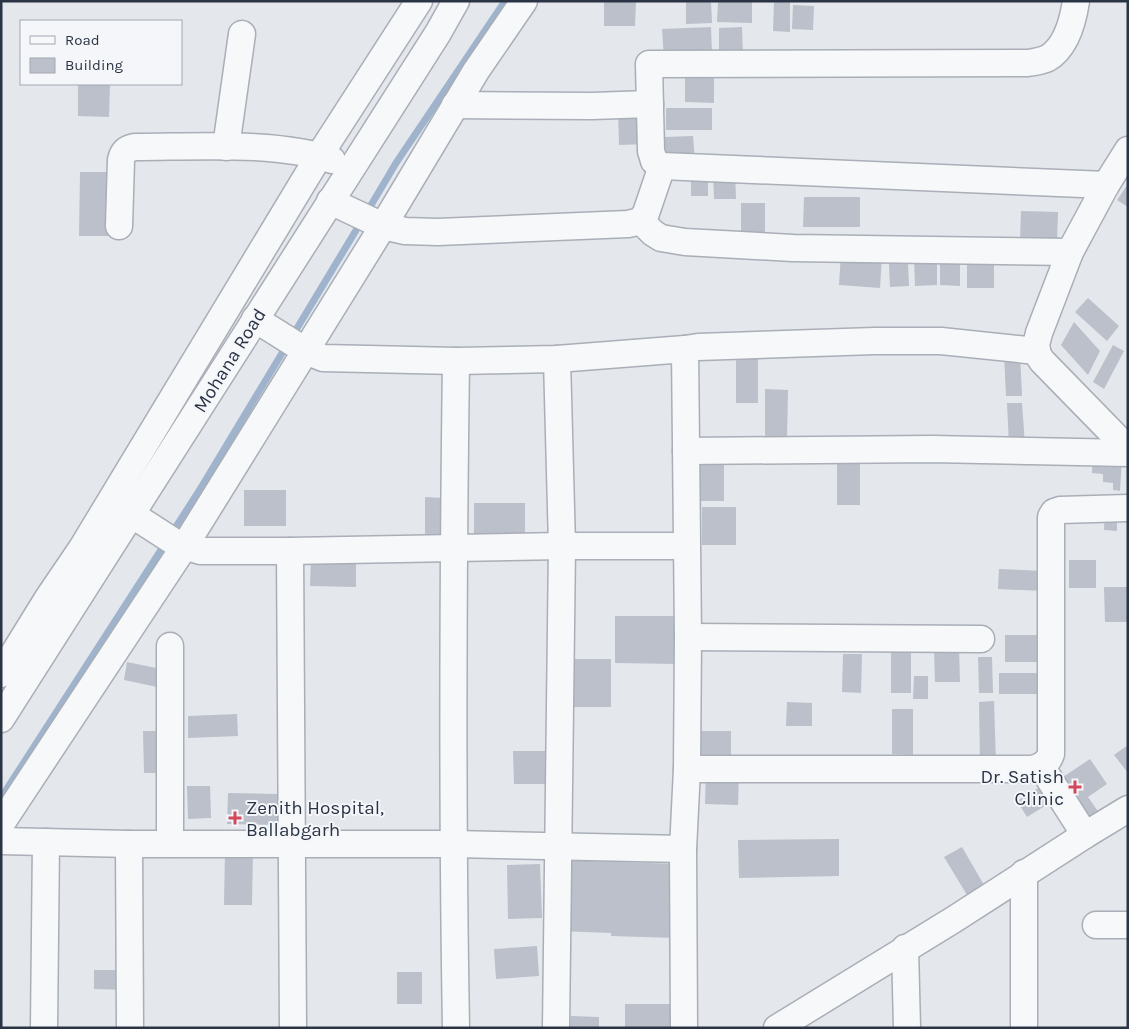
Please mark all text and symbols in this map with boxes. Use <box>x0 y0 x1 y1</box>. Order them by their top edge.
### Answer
legend <box>20 20 182 85</box>
text: Road <box>65 31 100 49</box>
text: Building <box>65 56 123 74</box>
street label: Mohana Road <box>189 304 271 417</box>
place label: Dr. Satish Clinic <box>980 766 1064 810</box>
marker: Dr. Satish Clinic <box>1068 780 1082 794</box>
place label: Zenith Hospital, Ballabgarh <box>246 797 384 841</box>
marker: Zenith Hospital, Ballabgarh <box>228 811 242 825</box>

